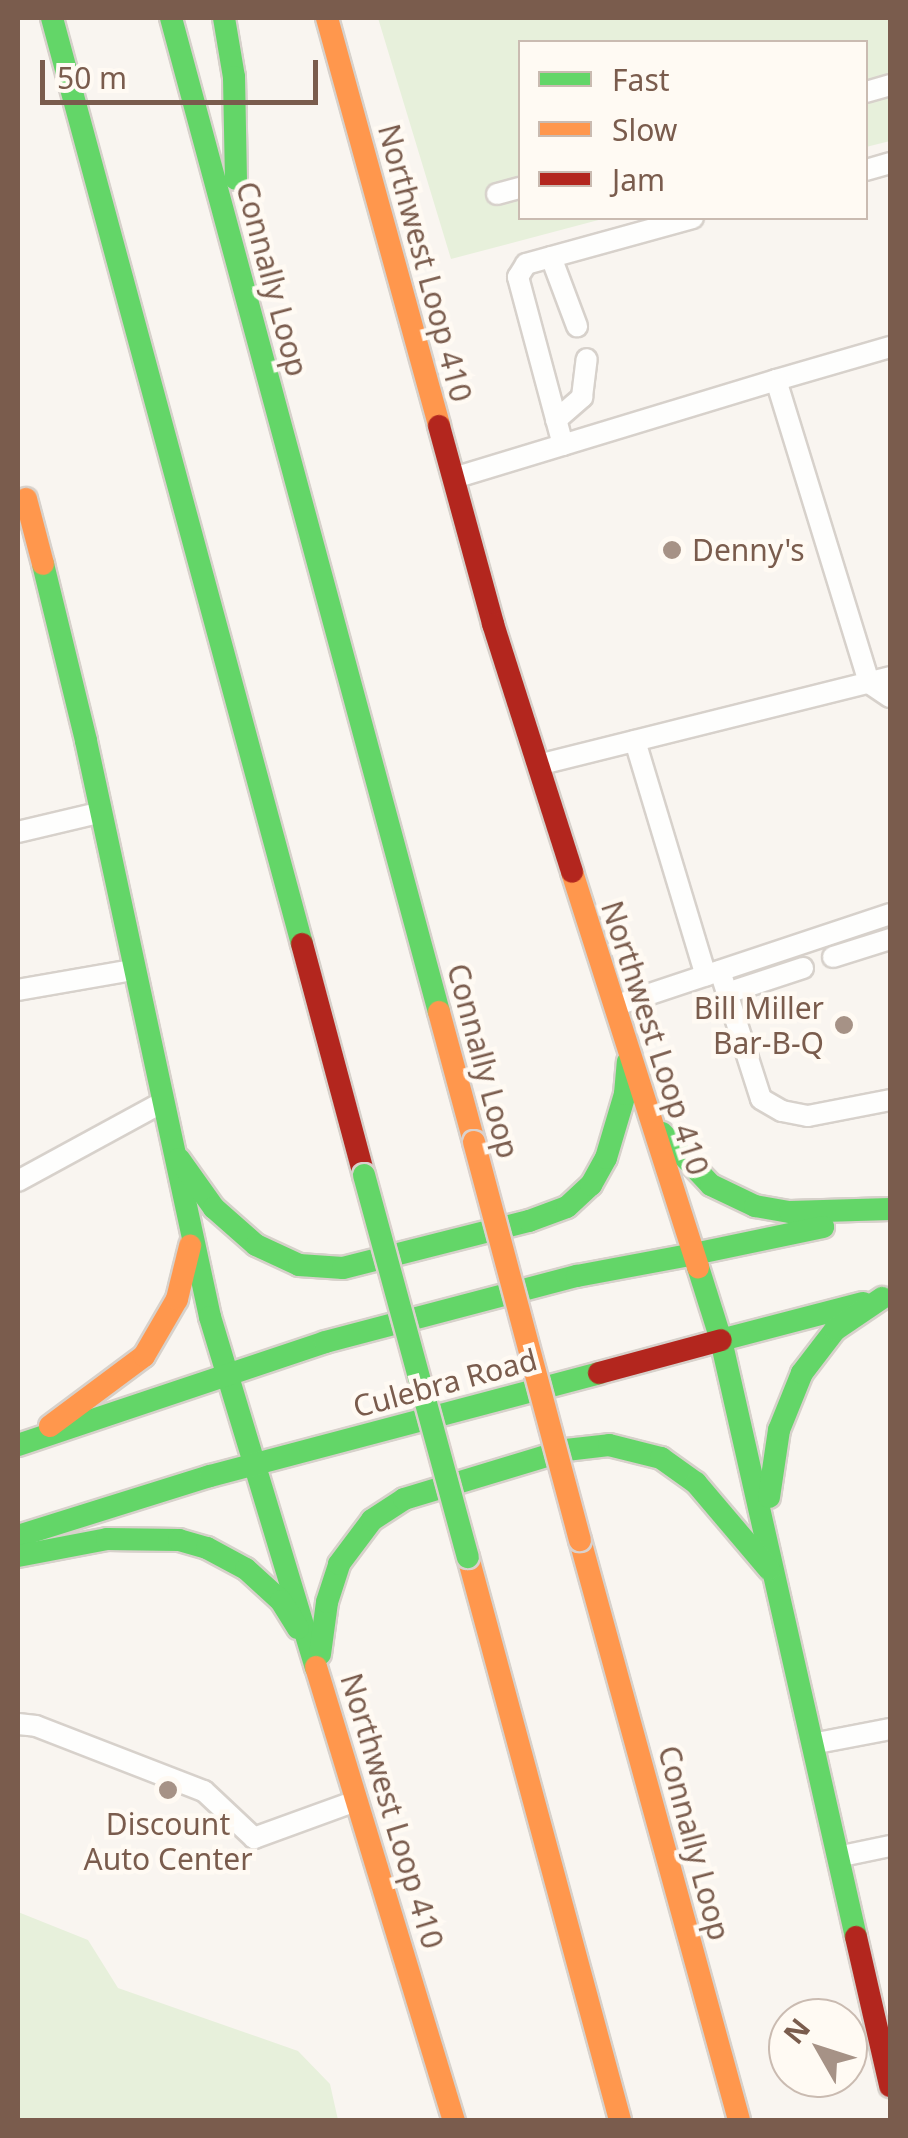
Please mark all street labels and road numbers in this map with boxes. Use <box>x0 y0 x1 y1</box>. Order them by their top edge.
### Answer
street label: Northwest Loop 410 <box>371 120 479 406</box>
street label: Connally Loop <box>229 178 315 380</box>
street label: Northwest Loop 410 <box>594 896 716 1180</box>
street label: Connally Loop <box>440 960 526 1162</box>
street label: Culebra Road <box>349 1341 541 1425</box>
street label: Northwest Loop 410 <box>333 1669 451 1953</box>
street label: Connally Loop <box>651 1742 737 1944</box>

